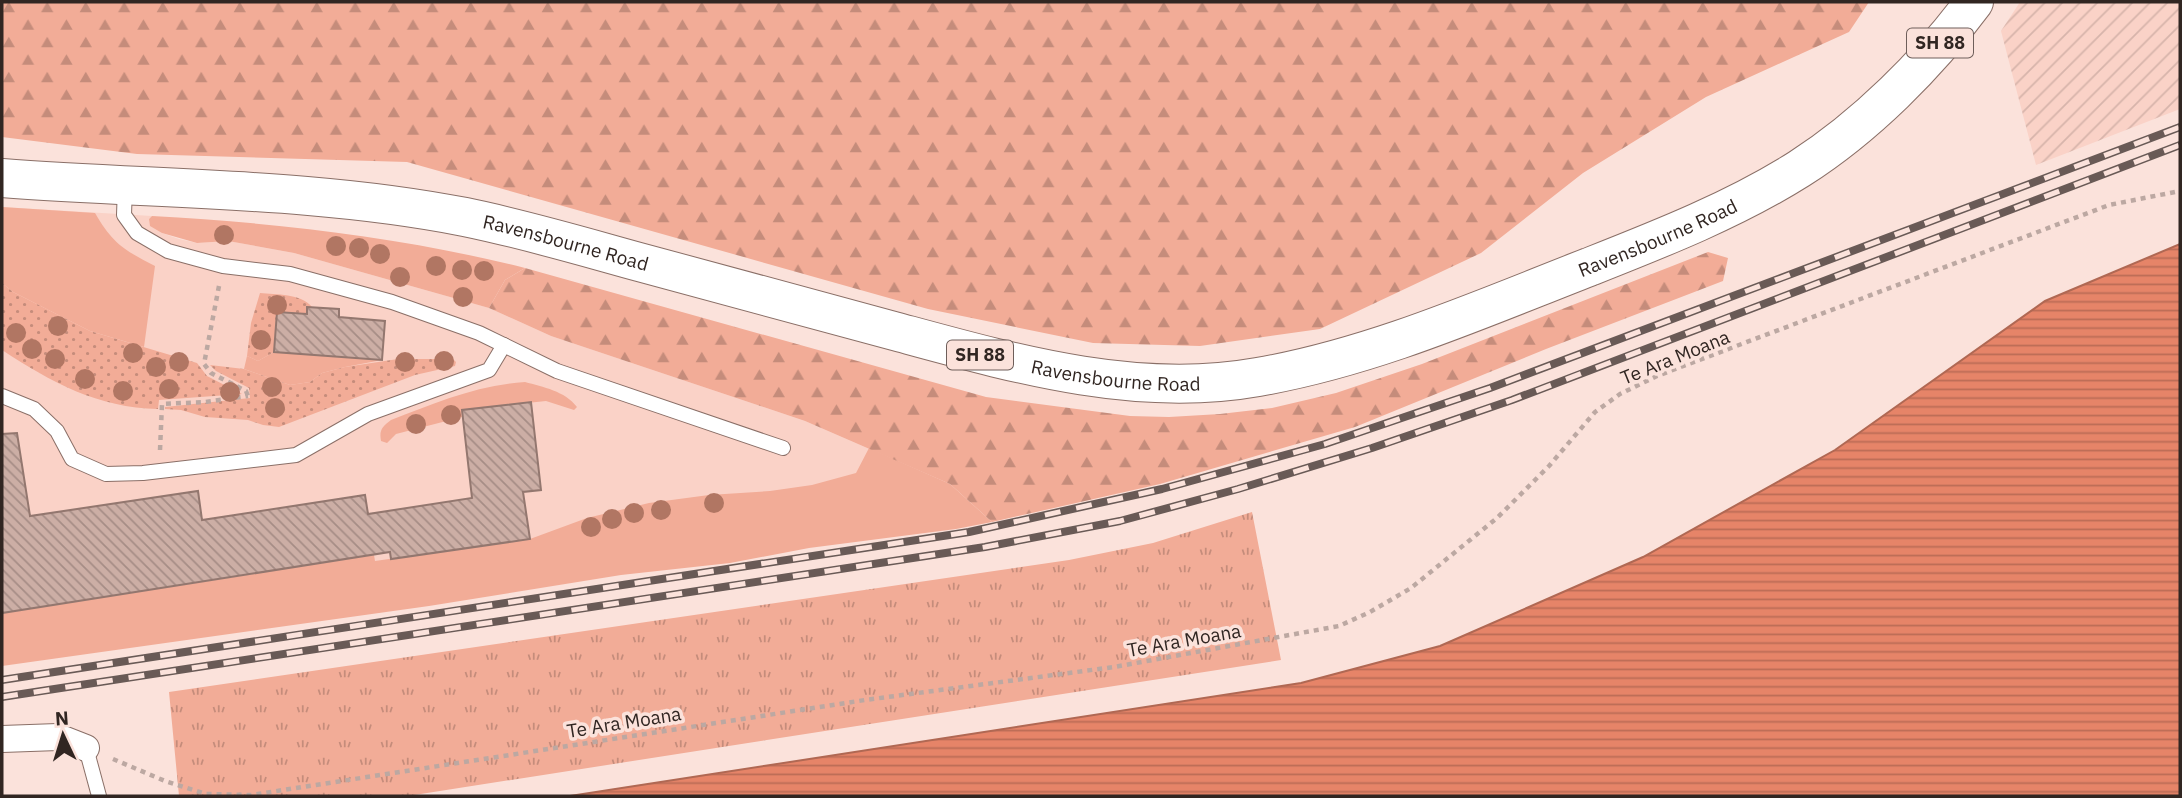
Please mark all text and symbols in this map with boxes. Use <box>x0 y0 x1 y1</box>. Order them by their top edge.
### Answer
road number: SH 88 <box>1907 28 1973 58</box>
street label: Ravensbourne Road <box>1575 193 1741 282</box>
street label: Ravensbourne Road <box>481 209 651 276</box>
street label: Te Ara Moana <box>1617 324 1733 390</box>
road number: SH 88 <box>947 340 1013 370</box>
street label: Ravensbourne Road <box>1029 354 1201 396</box>
street label: Te Ara Moana <box>1125 618 1243 662</box>
north arrow <box>28 700 98 770</box>
street label: Te Ara Moana <box>565 701 683 743</box>
text: N <box>54 706 70 730</box>

